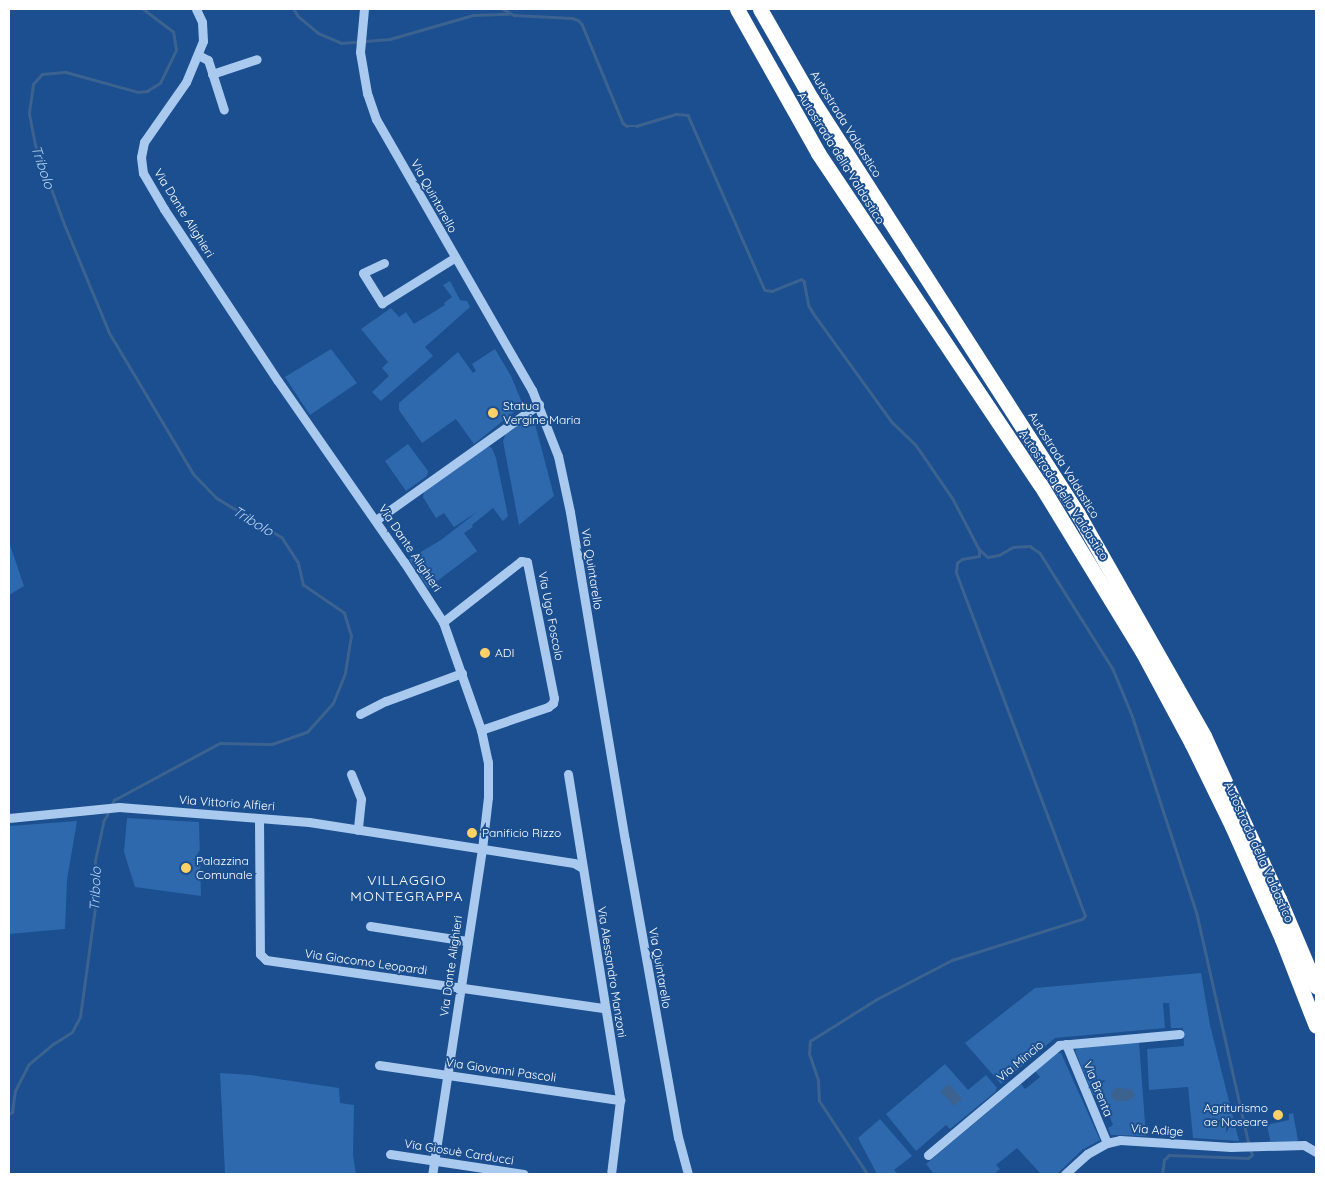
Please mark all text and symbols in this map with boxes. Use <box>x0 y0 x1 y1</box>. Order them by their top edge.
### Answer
street label: Autostrada Valdastico <box>807 68 885 180</box>
street label: Autostrada della Valdastico <box>794 89 888 227</box>
water label: Tribolo <box>28 143 58 191</box>
street label: Via Quintarello <box>408 157 460 235</box>
street label: Via Dante Alighieri <box>151 166 217 260</box>
place label: Statua Vergine Maria <box>503 399 581 427</box>
marker: Statua Vergine Maria <box>487 407 499 419</box>
street label: Autostrada Valdastico <box>1025 409 1103 521</box>
street label: Autostrada della Valdastico <box>1016 427 1112 563</box>
water label: Tribolo <box>230 502 276 540</box>
street label: Via Dante Alighieri <box>376 502 444 594</box>
street label: Via Quintarello <box>578 527 606 611</box>
street label: Via Ugo Foscolo <box>535 570 567 662</box>
place label: ADI <box>495 646 514 660</box>
marker: ADI <box>479 647 491 659</box>
street label: Autostrada della Valdastico <box>1221 779 1297 925</box>
street label: Via Vittorio Alfieri <box>179 792 275 814</box>
place label: Panificio Rizzo <box>482 826 561 840</box>
marker: Panificio Rizzo <box>466 827 478 839</box>
place label: Palazzina Comunale <box>196 854 252 882</box>
marker: Palazzina Comunale <box>180 862 192 874</box>
water label: Tribolo <box>86 866 104 912</box>
district label: VILLAGGIO MONTEGRAPPA <box>349 872 465 904</box>
street label: Via Alessandro Manzoni <box>595 905 629 1039</box>
street label: Via Dante Alighieri <box>437 915 465 1017</box>
street label: Via Quintarello <box>646 926 674 1010</box>
street label: Via Giacomo Leopardi <box>304 946 428 978</box>
street label: Via Mincio <box>994 1037 1046 1085</box>
street label: Via Giovanni Pascoli <box>445 1055 557 1085</box>
street label: Via Brenta <box>1080 1059 1116 1119</box>
place label: Agriturismo ae Noseare <box>1204 1101 1268 1129</box>
marker: Agriturismo ae Noseare <box>1272 1109 1284 1121</box>
street label: Via Adige <box>1130 1121 1184 1139</box>
street label: Via Giosuè Carducci <box>403 1136 515 1168</box>

